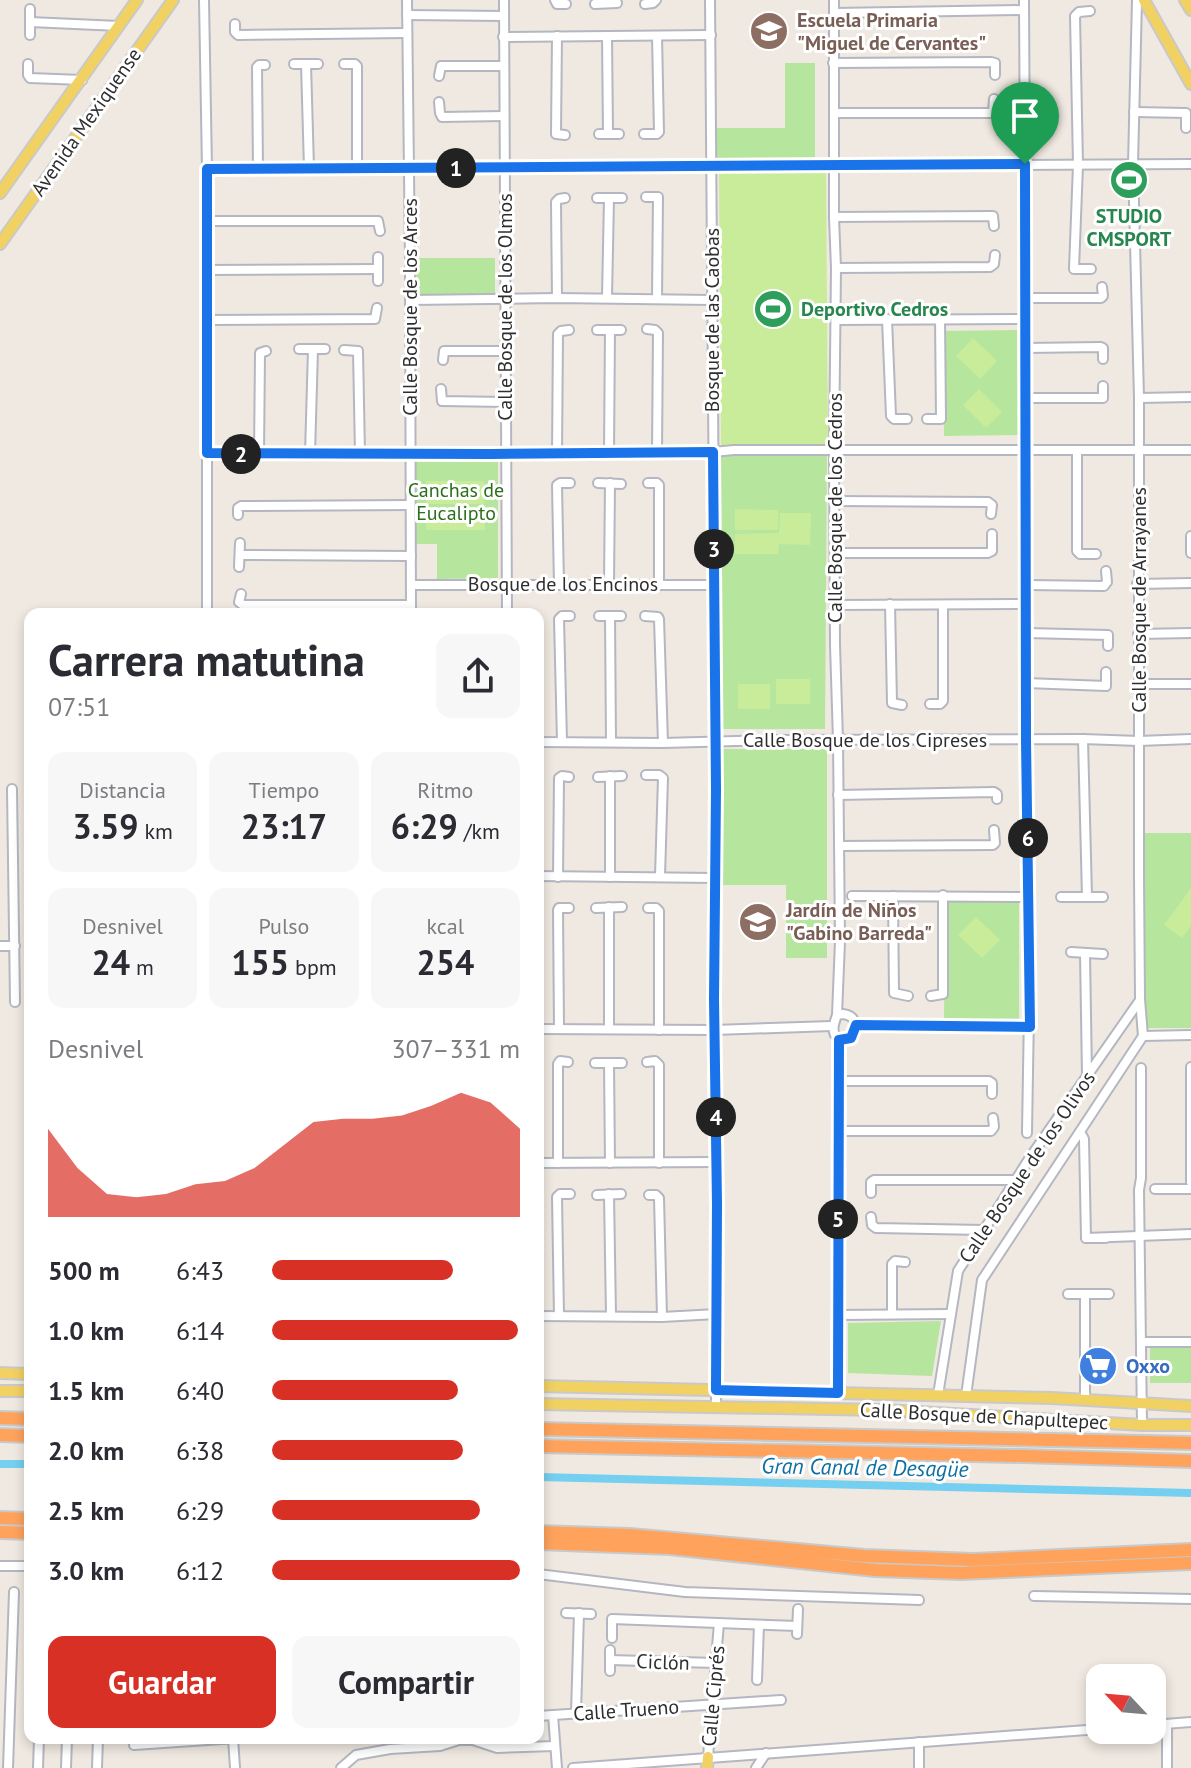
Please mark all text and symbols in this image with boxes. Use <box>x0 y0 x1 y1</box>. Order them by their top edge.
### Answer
place label: Escuela Primaria "Miguel de Cervantes" <box>797 7 986 56</box>
school or university icon: Escuela Primaria "Miguel de Cervantes" <box>748 10 790 52</box>
street label: Avenida Mexiquense <box>25 43 147 201</box>
pin <box>991 82 1059 164</box>
icon: arrive <box>1003 94 1047 138</box>
pin: 1 <box>436 148 476 188</box>
text: 1 <box>450 154 462 182</box>
sports icon: STUDIO CMSPORT <box>1108 159 1150 201</box>
street label: Calle Bosque de los Olmos <box>492 193 518 421</box>
street label: Calle Bosque de los Arces <box>397 198 423 416</box>
place label: STUDIO CMSPORT <box>1087 203 1172 252</box>
street label: Bosque de las Caobas <box>699 228 725 412</box>
sports icon: Deportivo Cedros <box>752 288 794 330</box>
place label: Deportivo Cedros <box>801 296 948 322</box>
street label: Calle Bosque de los Cedros <box>822 393 848 623</box>
pin: 2 <box>221 434 261 474</box>
text: 2 <box>235 440 247 468</box>
park label: Canchas de Eucalipto <box>408 477 504 526</box>
street label: Calle Bosque de Arrayanes <box>1126 487 1152 713</box>
pin: 3 <box>694 529 734 569</box>
text: 3 <box>708 535 720 563</box>
street label: Bosque de los Encinos <box>468 571 658 597</box>
text: Carrera matutina <box>48 631 365 688</box>
button: share <box>436 634 520 718</box>
text: 07:51 <box>48 690 110 723</box>
street label: Calle Bosque de los Cipreses <box>743 727 987 753</box>
text: Distancia <box>79 776 166 804</box>
text: Tiempo <box>249 776 319 804</box>
text: Ritmo <box>417 776 473 804</box>
text: 3.59 <box>72 804 139 848</box>
text: 23:17 <box>241 804 327 848</box>
text: 6:29 <box>391 804 458 848</box>
text: km <box>139 817 173 845</box>
text: /km <box>458 817 500 845</box>
pin: 6 <box>1008 818 1048 858</box>
text: 6 <box>1022 824 1034 852</box>
place label: Jardín de Niños "Gabino Barreda" <box>785 897 932 946</box>
school or university icon: Jardín de Niños "Gabino Barreda" <box>737 901 779 943</box>
text: Desnivel <box>82 912 163 940</box>
text: Pulso <box>259 912 309 940</box>
text: kcal <box>427 912 464 940</box>
text: 24 <box>92 940 130 984</box>
text: 155 <box>231 940 289 984</box>
text: 254 <box>416 940 474 984</box>
text: m <box>130 953 154 981</box>
text: bpm <box>289 953 337 981</box>
text: Desnivel <box>48 1032 143 1065</box>
text: 307–331 m <box>391 1032 520 1065</box>
street label: Calle Bosque de los Olivos <box>953 1066 1101 1268</box>
pin: 4 <box>696 1097 736 1137</box>
text: 4 <box>710 1103 722 1131</box>
pin: 5 <box>818 1199 858 1239</box>
text: 5 <box>832 1205 844 1233</box>
text: 500 m <box>48 1254 120 1287</box>
text: 6:43 <box>176 1254 224 1287</box>
text: 1.0 km <box>48 1314 124 1347</box>
text: 6:14 <box>176 1314 224 1347</box>
supermarket icon: Oxxo <box>1077 1345 1119 1387</box>
place label: Oxxo <box>1126 1353 1170 1379</box>
text: 1.5 km <box>48 1374 124 1407</box>
text: 6:40 <box>176 1374 224 1407</box>
street label: Calle Bosque de Chapultepec <box>859 1397 1109 1435</box>
text: 2.0 km <box>48 1434 124 1467</box>
text: 6:38 <box>176 1434 224 1467</box>
water label: Gran Canal de Desagüe <box>761 1451 970 1483</box>
text: 2.5 km <box>48 1494 124 1527</box>
text: 6:29 <box>176 1494 224 1527</box>
text: 3.0 km <box>48 1554 124 1587</box>
text: 6:12 <box>176 1554 224 1587</box>
button: Guardar <box>48 1636 276 1728</box>
button: Compartir <box>292 1636 520 1728</box>
street label: Calle Ciprés <box>696 1644 730 1748</box>
street label: Ciclón <box>636 1648 690 1676</box>
north arrow <box>1086 1664 1166 1744</box>
map controls <box>1086 1664 1166 1744</box>
street label: Calle Trueno <box>572 1693 680 1727</box>

